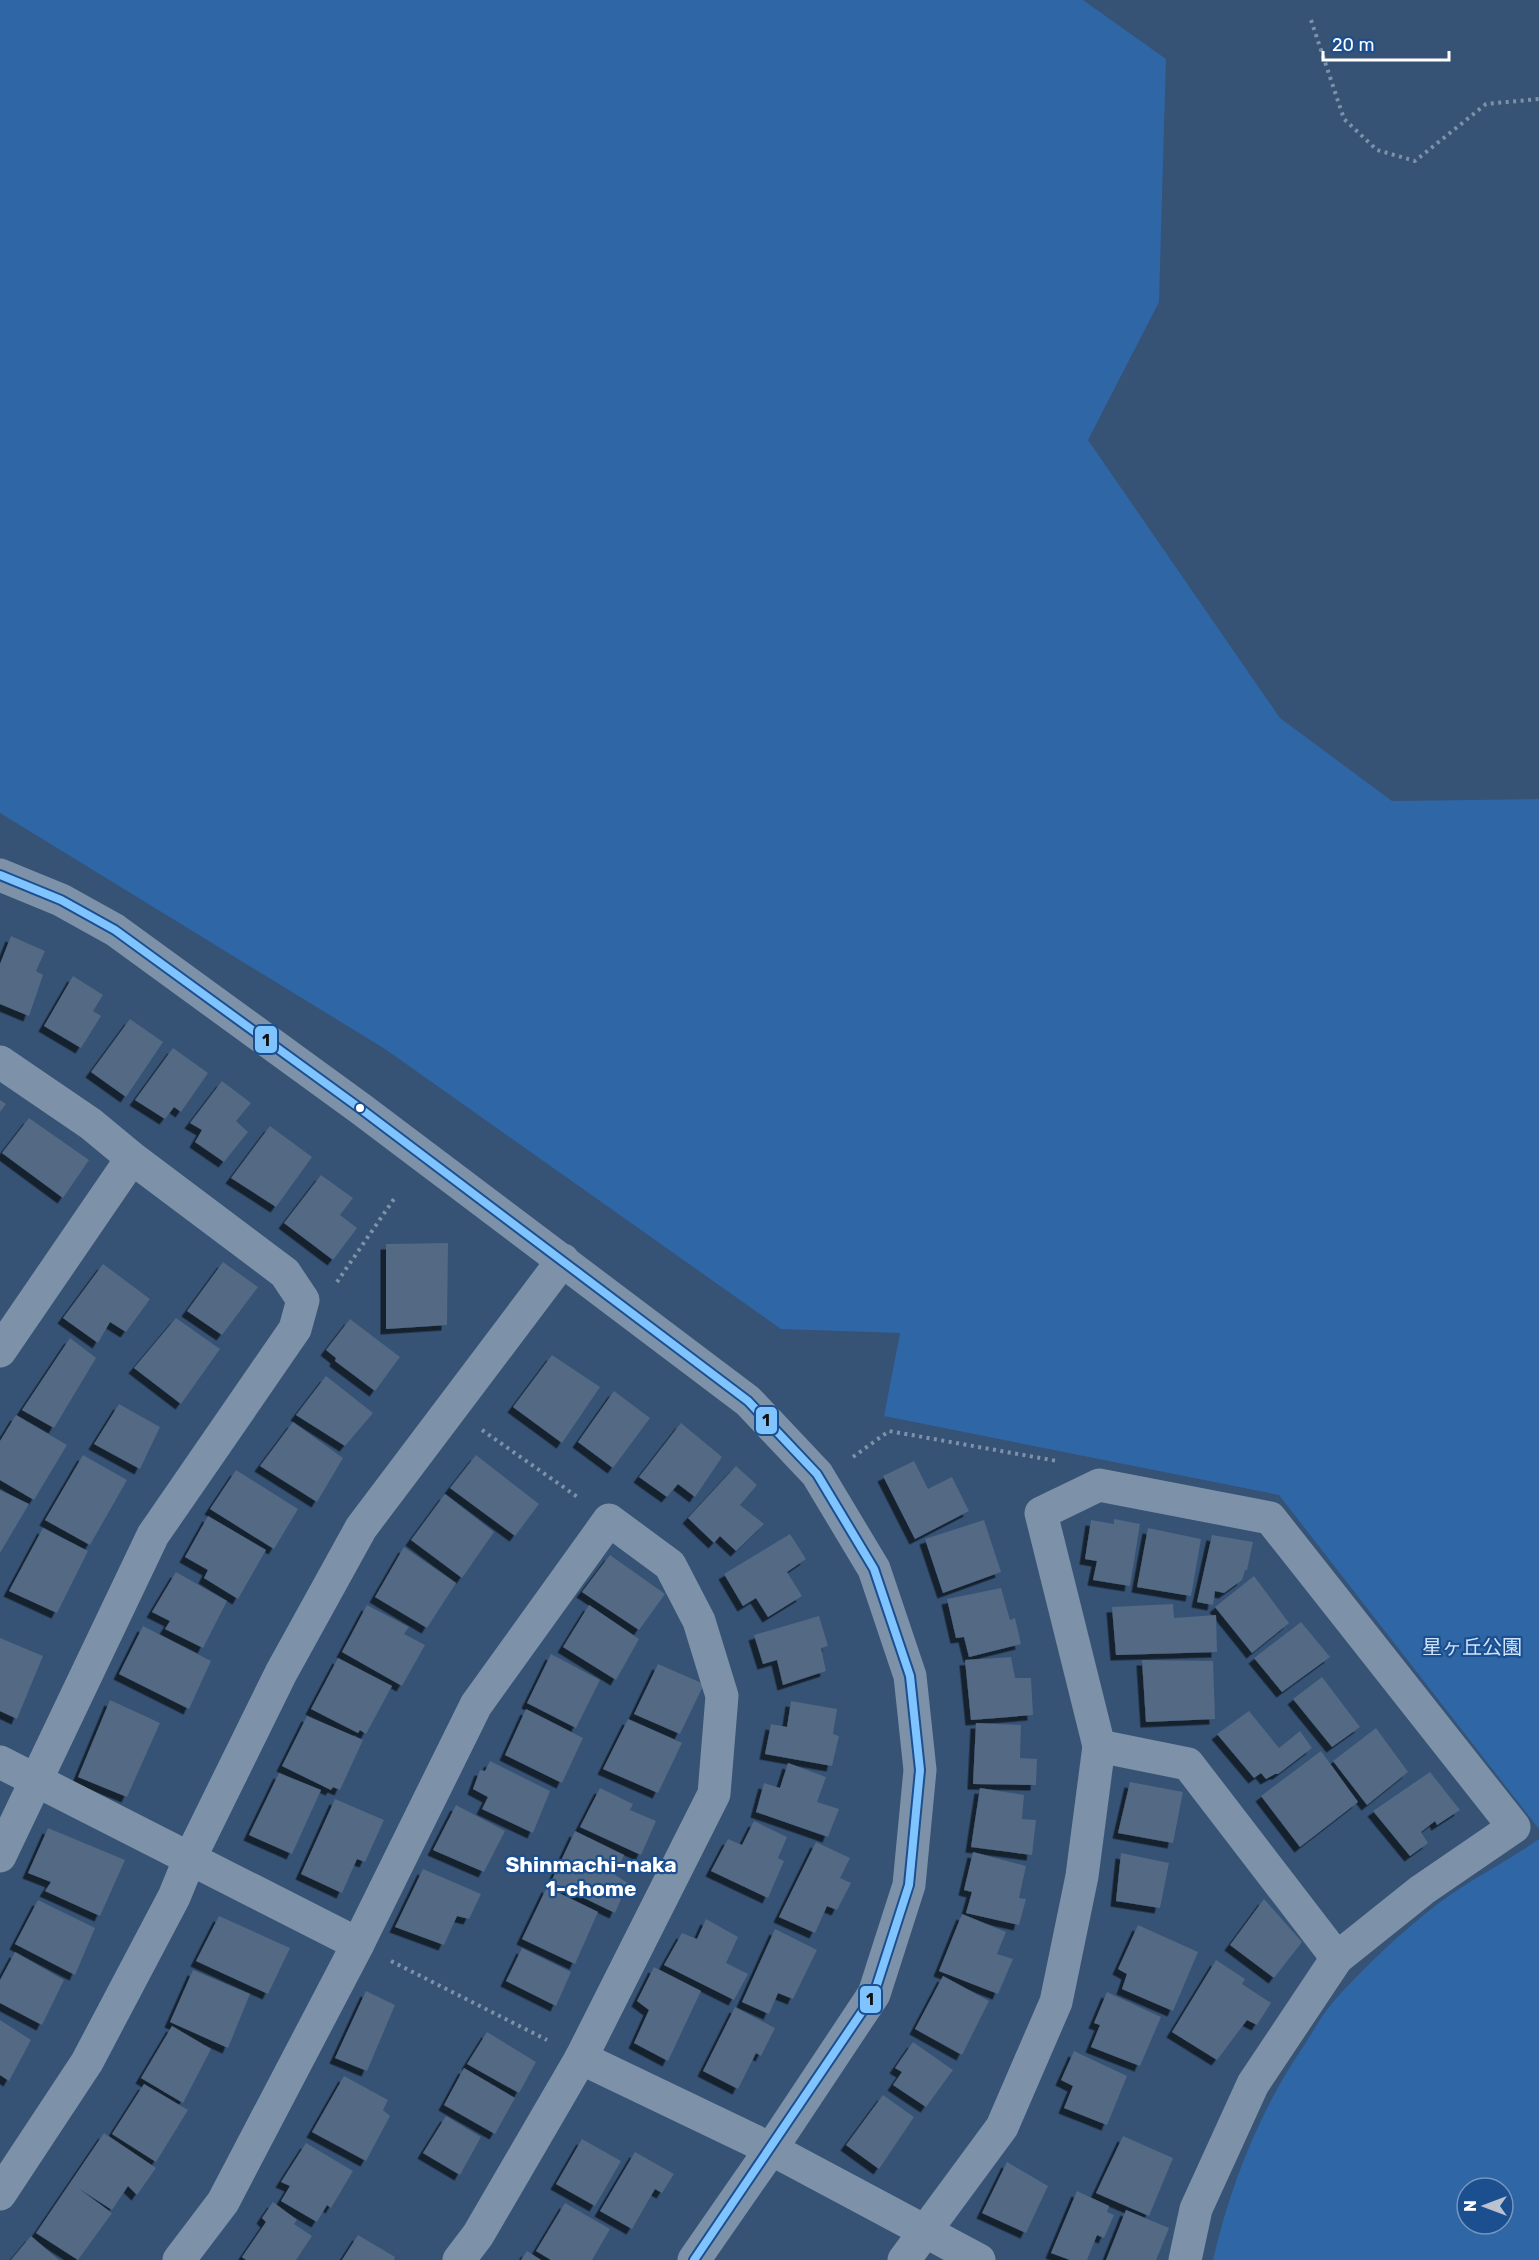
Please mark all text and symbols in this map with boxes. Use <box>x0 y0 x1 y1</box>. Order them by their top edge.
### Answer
scale bar <box>1323 24 1449 62</box>
text: 20 m <box>1332 34 1374 56</box>
line badge: 1 <box>254 1025 278 1054</box>
text: 1 <box>262 1031 270 1050</box>
unlabelled marker <box>354 1102 366 1114</box>
line badge: 1 <box>755 1406 778 1435</box>
text: 1 <box>762 1411 770 1430</box>
park label: 星ヶ丘公園 <box>1422 1635 1522 1659</box>
district label: Shinmachi-naka 1-chome <box>505 1852 677 1901</box>
line badge: 1 <box>859 1985 882 2014</box>
text: 1 <box>866 1990 874 2009</box>
north arrow <box>1455 2176 1515 2236</box>
text: N <box>1461 2200 1480 2212</box>

